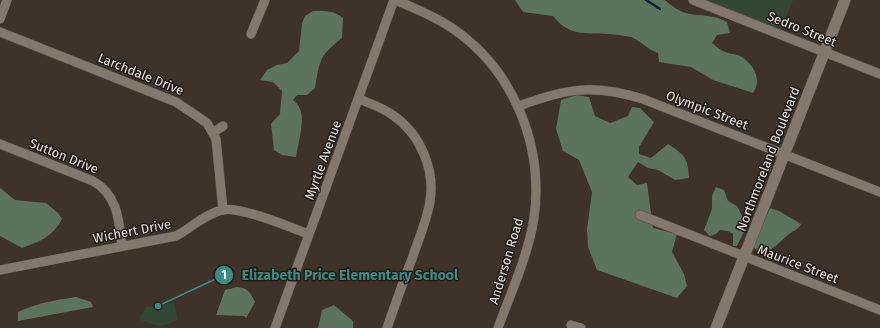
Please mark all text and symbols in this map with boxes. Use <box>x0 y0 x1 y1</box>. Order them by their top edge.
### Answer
street label: Sedro Street <box>765 8 839 50</box>
street label: Larchdale Drive <box>96 50 186 98</box>
street label: Northmoreland Boulevard <box>734 85 802 233</box>
street label: Olympic Street <box>664 87 750 133</box>
street label: Myrtle Avenue <box>302 118 344 202</box>
street label: Sutton Drive <box>27 135 101 177</box>
street label: Wichert Drive <box>92 216 172 246</box>
street label: Anderson Road <box>486 216 526 306</box>
street label: Maurice Street <box>756 242 841 286</box>
callout: Elizabeth Price Elementary School <box>214 262 467 288</box>
text: Elizabeth Price Elementary School <box>242 267 459 284</box>
text: 1 <box>221 268 227 282</box>

